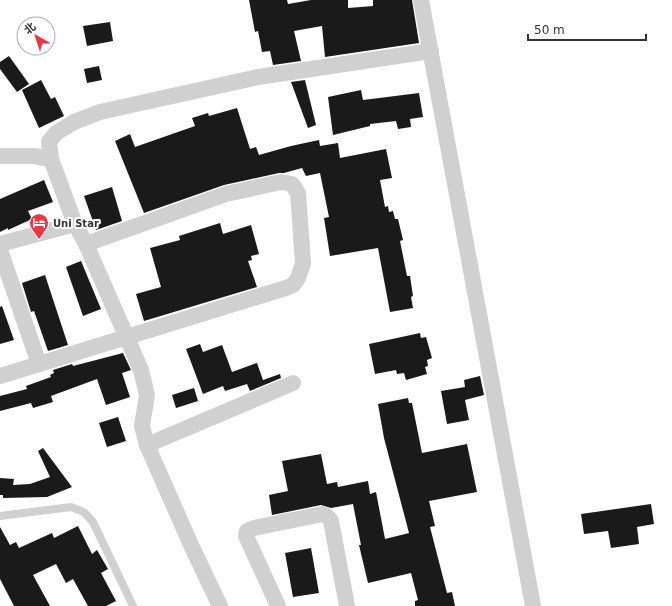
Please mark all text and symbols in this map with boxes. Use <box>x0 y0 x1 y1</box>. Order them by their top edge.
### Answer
north arrow <box>16 16 56 56</box>
scale bar <box>528 16 646 42</box>
text: 北 <box>22 20 38 37</box>
text: 50 m <box>534 23 565 37</box>
hotel icon: Uni Star <box>28 212 50 240</box>
place label: Uni Star <box>53 218 99 229</box>

